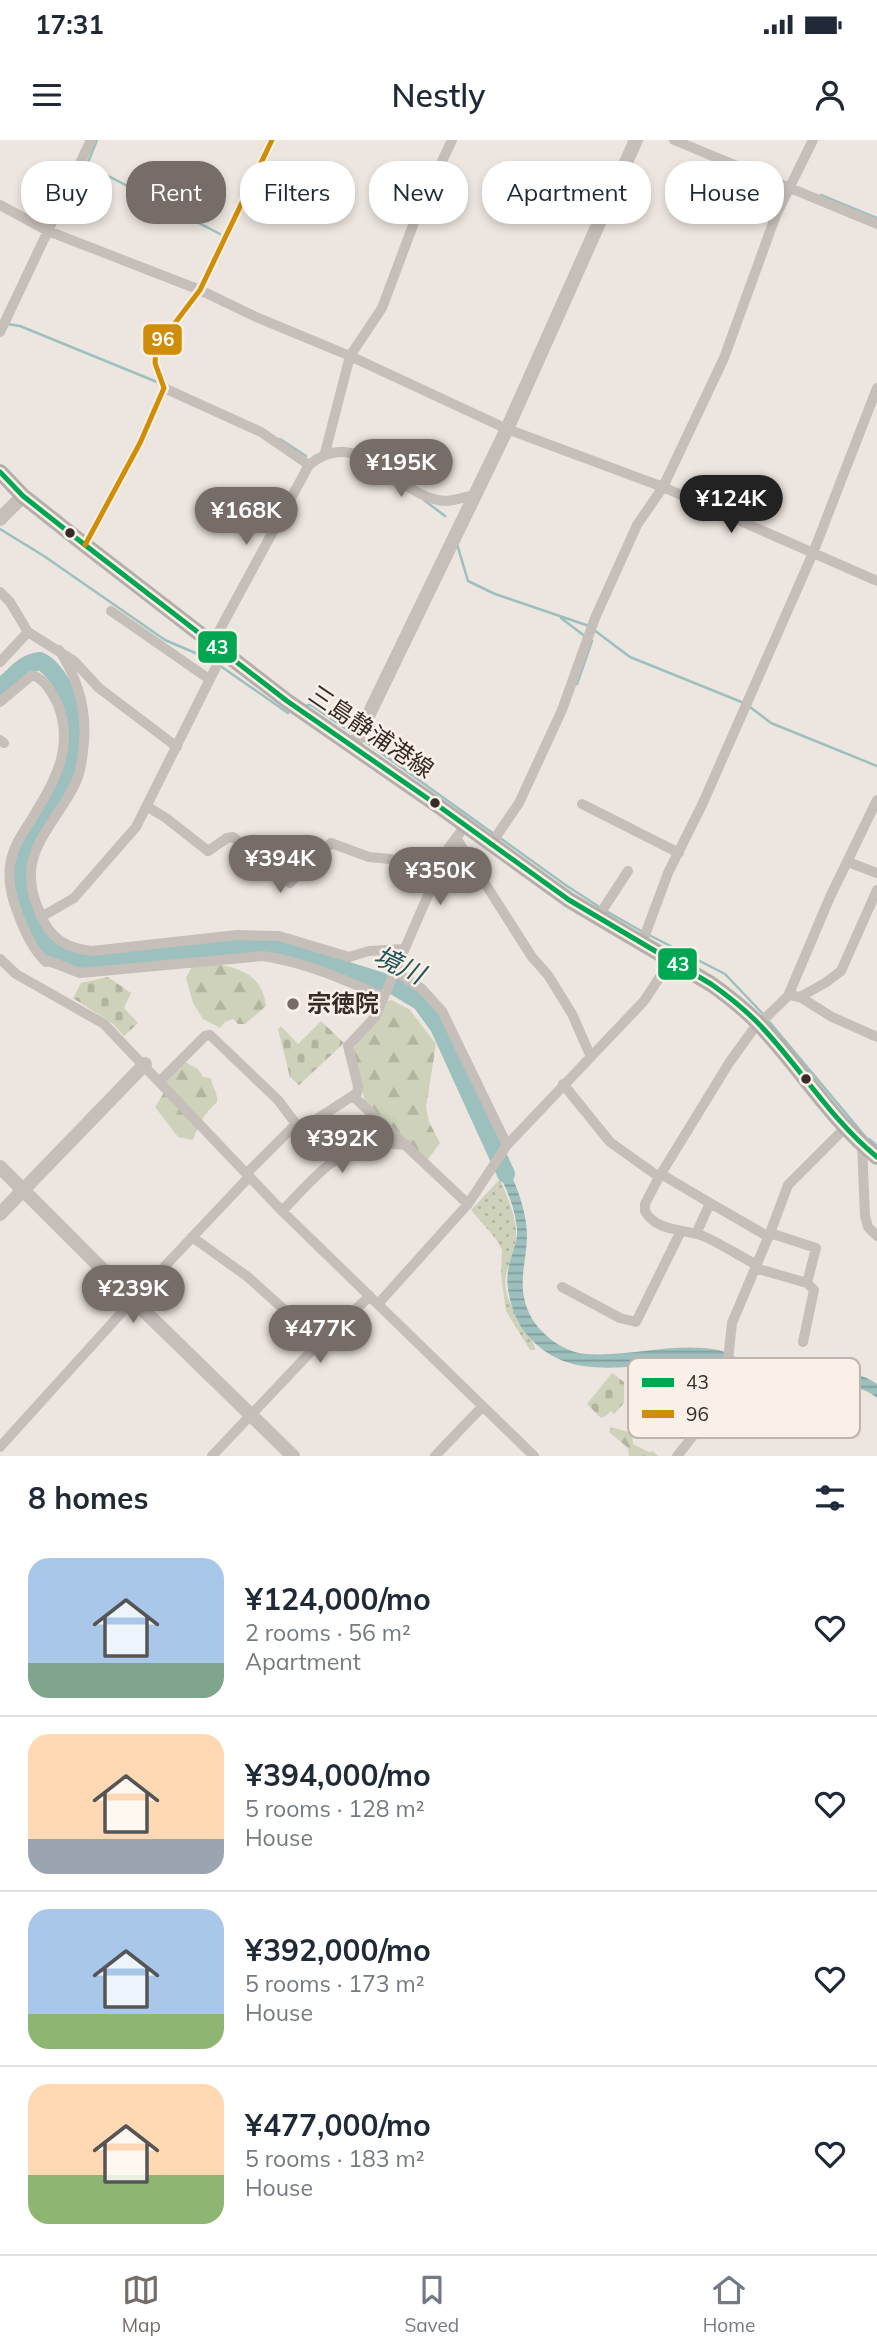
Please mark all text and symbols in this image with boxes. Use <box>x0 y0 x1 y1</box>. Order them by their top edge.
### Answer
text: 17:31 <box>35 8 104 41</box>
text: Nestly <box>392 75 485 115</box>
icon: menu <box>28 76 66 114</box>
icon: person <box>811 76 849 114</box>
chip: Buy <box>21 161 112 224</box>
chip: Rent <box>126 161 226 224</box>
chip: Filters <box>240 161 355 224</box>
chip: New <box>369 161 468 224</box>
chip: Apartment <box>482 161 651 224</box>
chip: House <box>665 161 784 224</box>
line badge: 96 <box>142 323 183 356</box>
text: 96 <box>152 327 174 351</box>
pin: ¥195K <box>352 440 450 499</box>
text: ¥195K <box>366 447 436 476</box>
pin: ¥124K <box>682 476 780 535</box>
text: ¥124K <box>696 483 766 512</box>
pin: ¥168K <box>197 488 295 547</box>
text: ¥168K <box>211 495 281 524</box>
unlabelled marker <box>63 526 77 540</box>
line badge: 43 <box>197 630 238 664</box>
text: 43 <box>206 635 228 659</box>
street label: 三島静浦港線 <box>303 678 440 784</box>
unlabelled marker <box>428 796 442 810</box>
pin: ¥394K <box>231 836 329 895</box>
text: ¥394K <box>245 843 315 872</box>
pin: ¥350K <box>391 848 489 907</box>
text: ¥350K <box>405 855 475 884</box>
water label: 境川 <box>369 939 432 992</box>
line badge: 43 <box>657 947 698 981</box>
text: 43 <box>667 952 689 976</box>
place label: 宗徳院 <box>307 988 379 1018</box>
marker: 宗徳院 <box>285 996 301 1012</box>
unlabelled marker <box>799 1072 813 1086</box>
pin: ¥392K <box>293 1116 391 1175</box>
text: ¥392K <box>307 1123 377 1152</box>
pin: ¥239K <box>84 1266 182 1325</box>
text: ¥239K <box>98 1273 168 1302</box>
pin: ¥477K <box>271 1306 369 1365</box>
text: ¥477K <box>285 1313 355 1342</box>
legend <box>628 1358 860 1438</box>
text: 43 <box>686 1370 709 1394</box>
text: 96 <box>686 1402 709 1426</box>
text: 8 homes <box>28 1479 149 1517</box>
icon: filters <box>811 1479 849 1517</box>
text: ¥124,000/mo <box>245 1580 431 1618</box>
icon: home <box>84 1586 168 1670</box>
icon: heart <box>811 1609 849 1647</box>
text: 2 rooms · 56 m² <box>245 1618 411 1647</box>
text: Apartment <box>245 1647 361 1676</box>
text: ¥394,000/mo <box>245 1756 431 1794</box>
icon: home <box>84 1762 168 1846</box>
icon: heart <box>811 1785 849 1823</box>
text: 5 rooms · 128 m² <box>245 1794 425 1823</box>
text: House <box>245 1823 313 1852</box>
text: ¥392,000/mo <box>245 1931 431 1969</box>
icon: home <box>84 1937 168 2021</box>
icon: heart <box>811 1960 849 1998</box>
text: 5 rooms · 173 m² <box>245 1969 425 1998</box>
text: House <box>245 1998 313 2027</box>
text: ¥477,000/mo <box>245 2106 431 2144</box>
icon: home <box>84 2112 168 2196</box>
icon: heart <box>811 2135 849 2173</box>
text: 5 rooms · 183 m² <box>245 2144 425 2173</box>
text: House <box>245 2173 313 2202</box>
tab: Map <box>122 2271 161 2337</box>
tab: Saved <box>404 2271 459 2337</box>
tab: Home <box>703 2271 755 2337</box>

